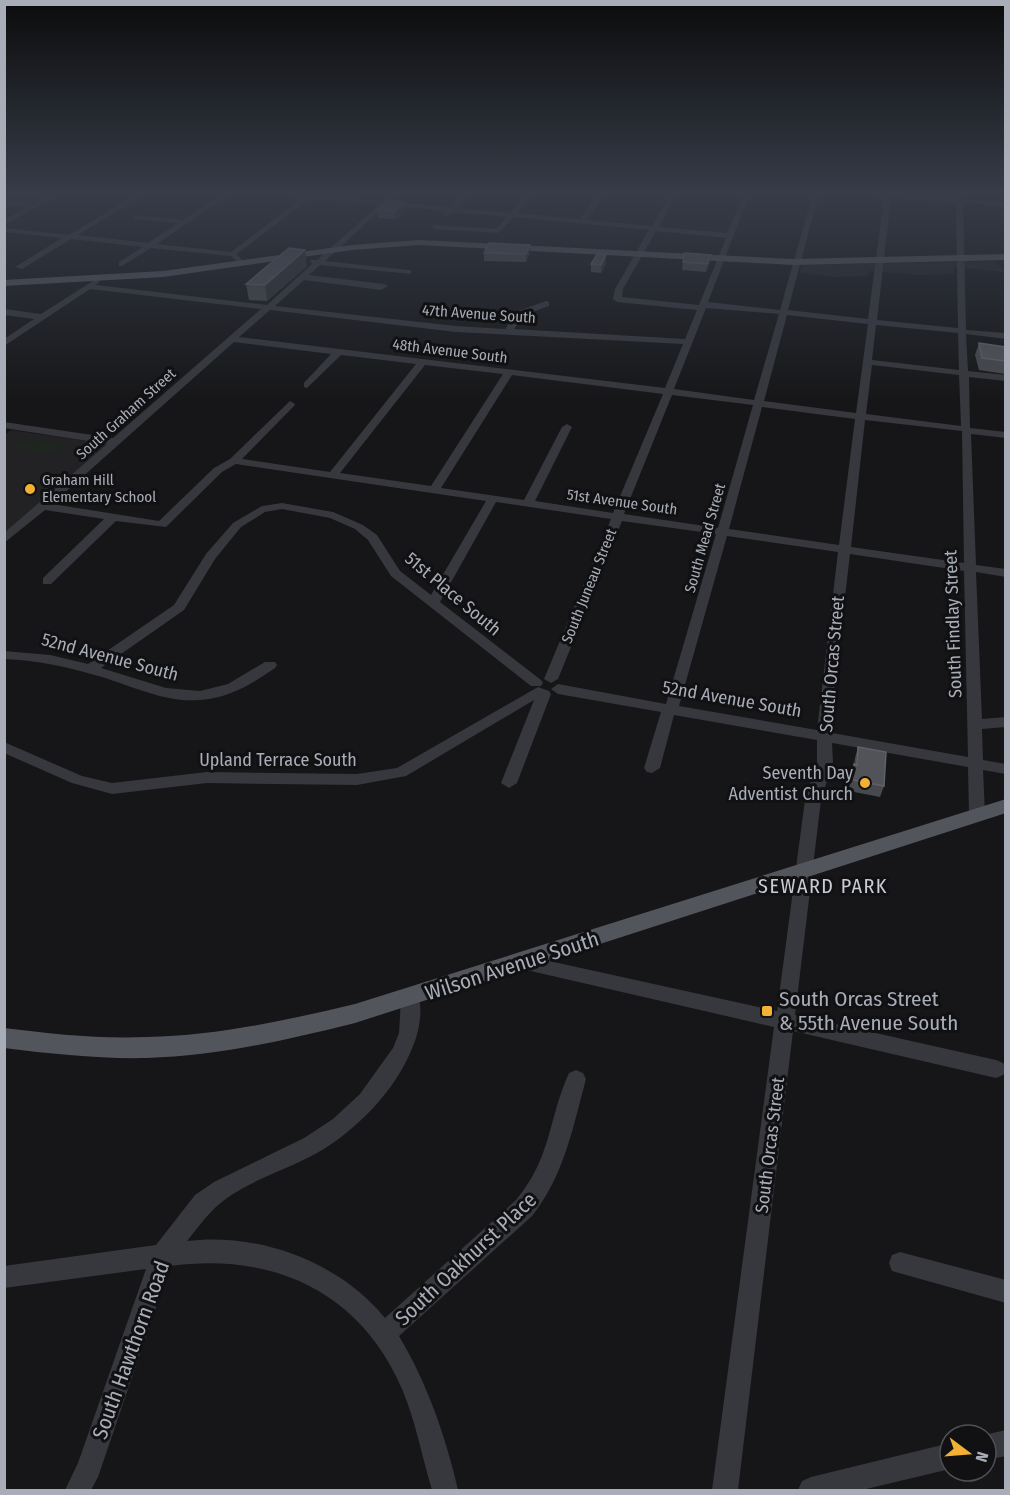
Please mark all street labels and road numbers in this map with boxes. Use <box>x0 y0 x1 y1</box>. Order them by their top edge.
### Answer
street label: 47th Avenue South <box>422 301 536 327</box>
street label: 48th Avenue South <box>391 335 509 367</box>
street label: South Graham Street <box>73 365 179 463</box>
street label: South Mead Street <box>681 481 729 595</box>
street label: 51st Avenue South <box>566 485 678 519</box>
street label: South Juneau Street <box>558 526 620 646</box>
street label: 51st Place South <box>401 547 505 641</box>
street label: South Findlay Street <box>939 549 967 698</box>
street label: South Orcas Street <box>815 595 849 733</box>
street label: 52nd Avenue South <box>39 628 181 686</box>
street label: 52nd Avenue South <box>661 676 803 722</box>
street label: Upland Terrace South <box>199 749 357 771</box>
street label: Wilson Avenue South <box>422 926 602 1006</box>
street label: South Orcas Street <box>751 1076 789 1214</box>
street label: South Oakhurst Place <box>390 1187 542 1331</box>
street label: South Hawthorn Road <box>87 1257 175 1443</box>

